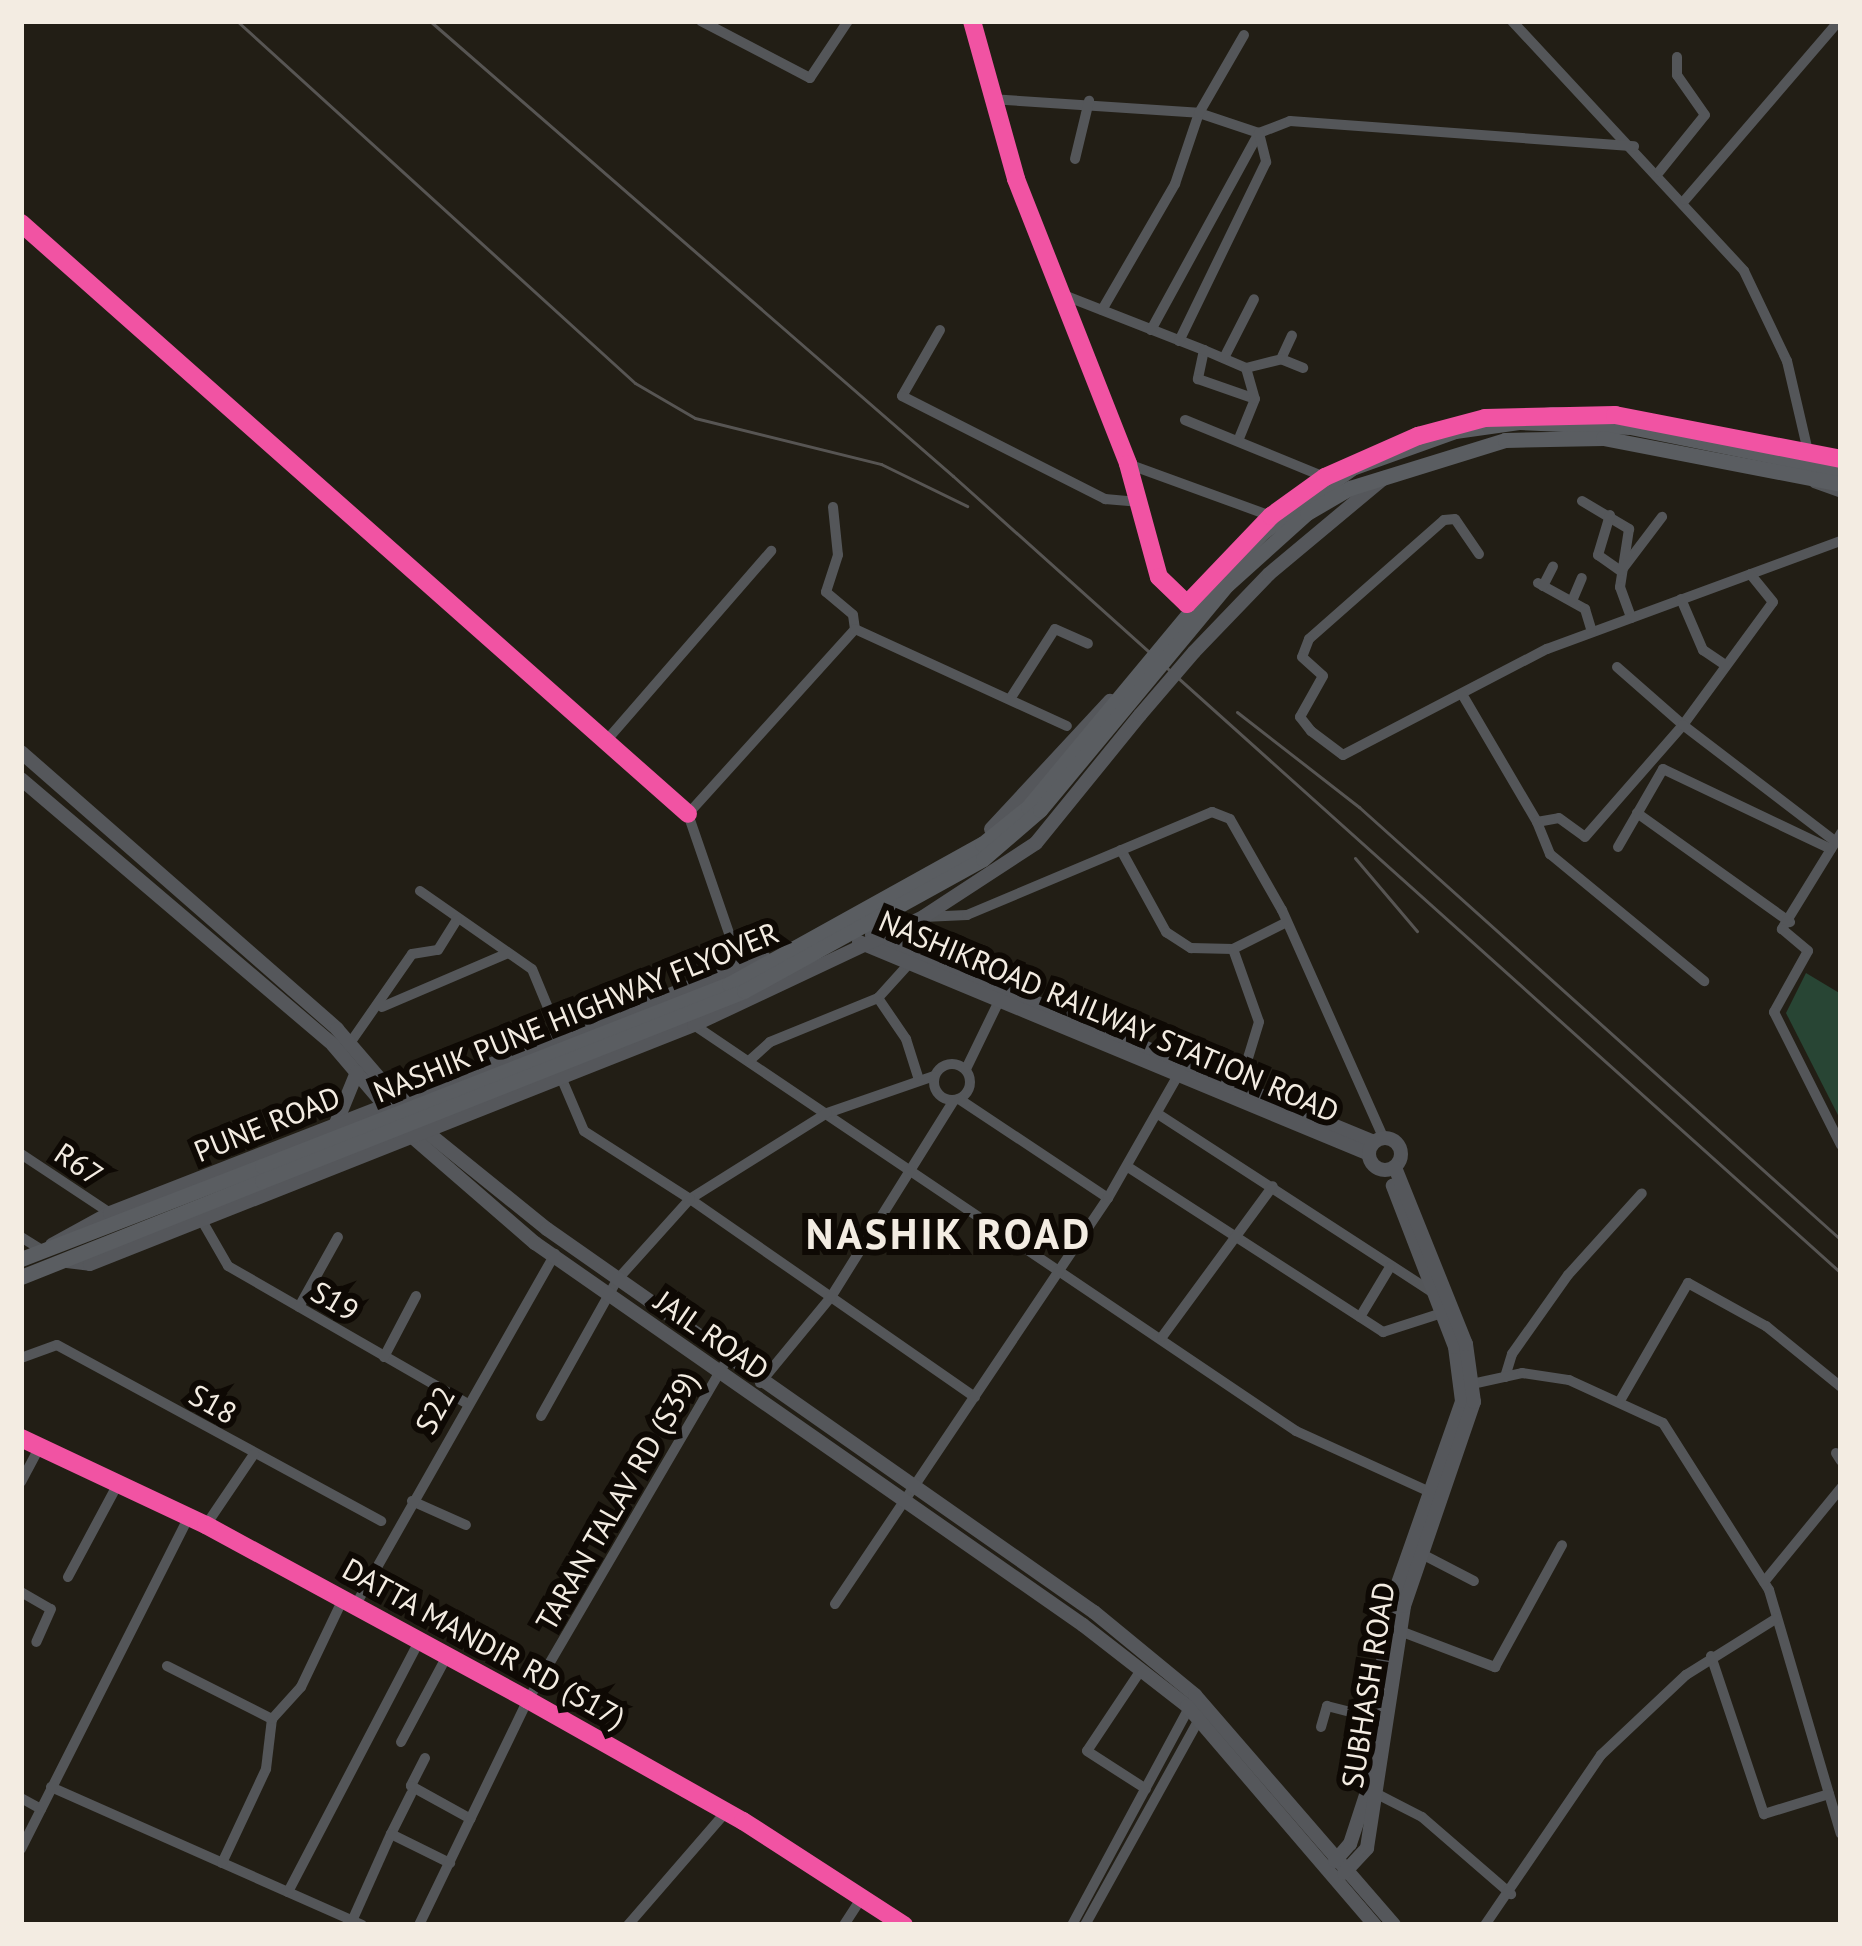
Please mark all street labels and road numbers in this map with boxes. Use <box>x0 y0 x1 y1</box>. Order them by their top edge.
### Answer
street label: NASHIKROAD RAILWAY STATION ROAD <box>873 902 1345 1130</box>
street label: NASHIK PUNE HIGHWAY FLYOVER <box>367 914 785 1110</box>
street label: PUNE ROAD <box>189 1078 345 1170</box>
street label: R67 <box>48 1135 110 1193</box>
street label: S19 <box>305 1273 365 1329</box>
street label: JAIL ROAD <box>648 1282 776 1388</box>
street label: TARAN TALAV RD (S39) <box>528 1364 706 1638</box>
street label: S18 <box>183 1376 243 1432</box>
street label: S22 <box>407 1380 463 1440</box>
street label: DATTA MANDIR RD (S17) <box>336 1550 632 1736</box>
street label: SUBHASH ROAD <box>1334 1579 1402 1791</box>

